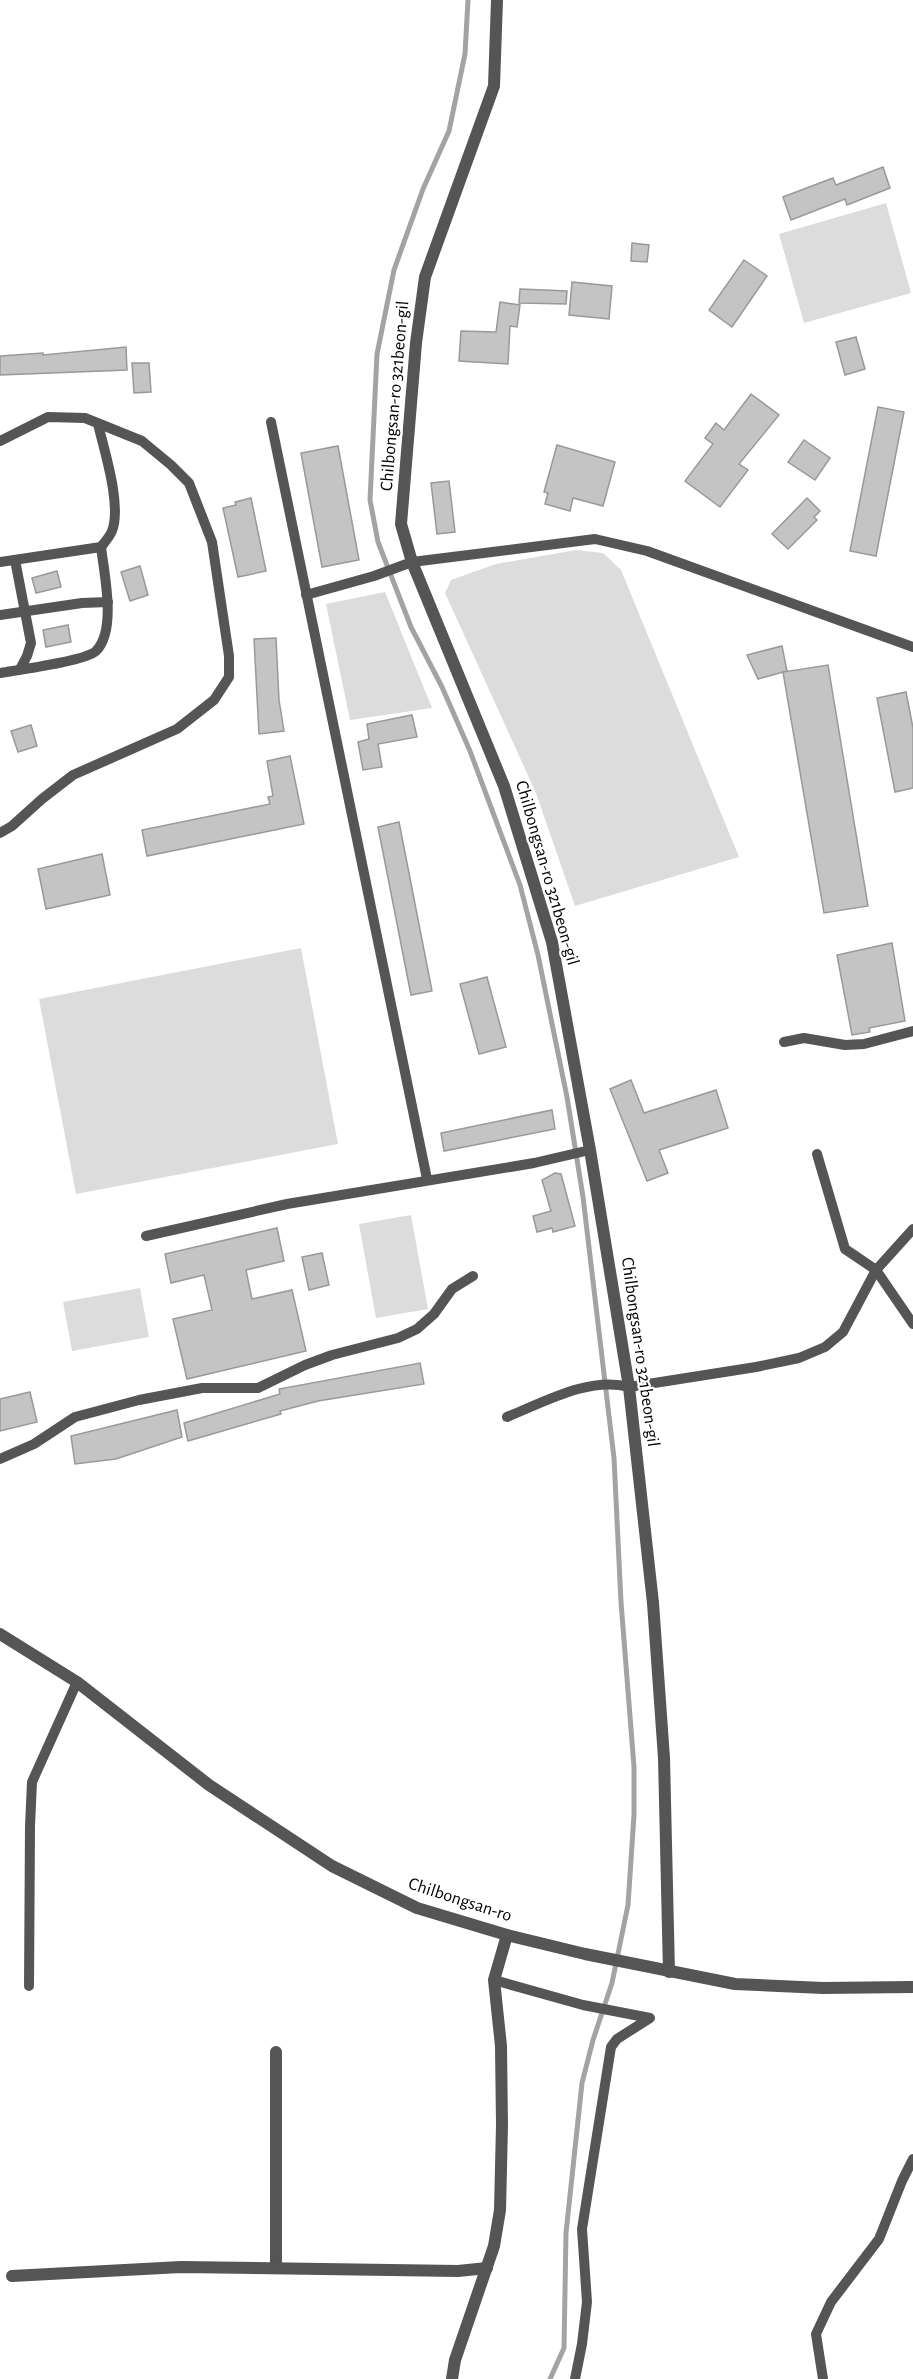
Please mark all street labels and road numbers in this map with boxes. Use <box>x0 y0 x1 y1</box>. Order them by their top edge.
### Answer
street label: Chilbongsan-ro 321beon-gil <box>378 300 412 492</box>
street label: Chilbongsan-ro 321beon-gil <box>512 779 582 967</box>
street label: Chilbongsan-ro 321beon-gil <box>618 1256 662 1448</box>
street label: Chilbongsan-ro <box>406 1875 514 1925</box>

